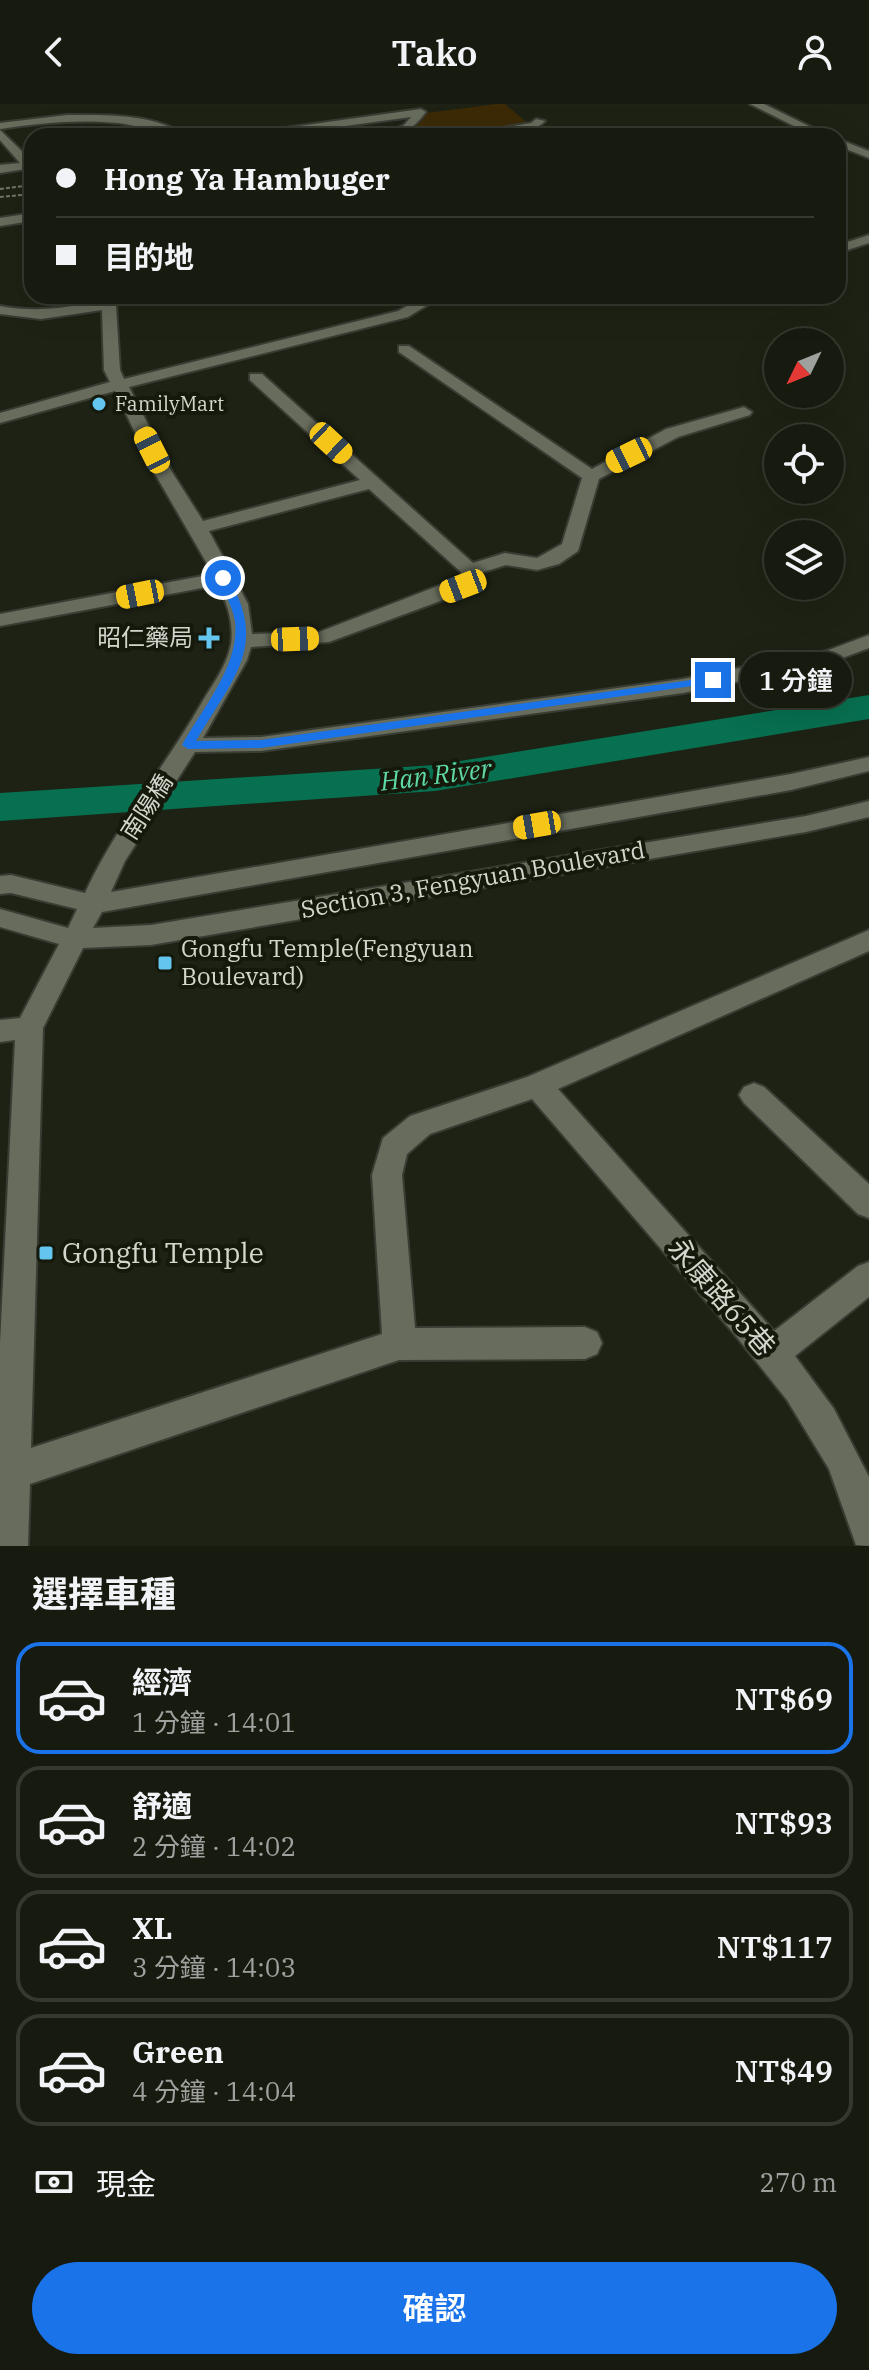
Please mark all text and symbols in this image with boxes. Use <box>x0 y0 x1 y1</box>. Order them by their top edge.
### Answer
text: Tako <box>392 29 477 76</box>
icon: back <box>32 30 76 74</box>
icon: person <box>793 30 837 74</box>
text: Hong Ya Hambuger <box>104 159 390 198</box>
text: 目的地 <box>104 237 194 276</box>
north arrow <box>764 328 844 408</box>
map controls <box>764 328 844 600</box>
place label: FamilyMart <box>115 390 224 417</box>
marker: FamilyMart <box>90 395 108 413</box>
car <box>305 418 357 468</box>
car <box>130 423 174 477</box>
button: locate <box>764 424 844 504</box>
car <box>602 434 656 476</box>
button: layers <box>764 520 844 600</box>
route start <box>205 560 241 596</box>
car <box>436 566 490 606</box>
car <box>114 578 166 610</box>
place label: 昭仁藥局 <box>97 621 193 653</box>
car <box>271 626 319 652</box>
marker: 昭仁藥局 <box>200 629 218 647</box>
callout: 1 分鐘 <box>741 652 853 708</box>
route end <box>695 662 731 698</box>
text: 1 分鐘 <box>759 663 833 697</box>
water label: Han River <box>377 750 494 798</box>
street label: 南陽橋 <box>113 768 179 845</box>
car <box>511 809 563 841</box>
street label: Section 3, Fengyuan Boulevard <box>298 833 647 925</box>
place label: Gongfu Temple(Fengyuan Boulevard) <box>181 932 474 992</box>
marker: Gongfu Temple(Fengyuan Boulevard) <box>156 954 174 972</box>
street label: 永康路65巷 <box>661 1230 784 1364</box>
place label: Gongfu Temple <box>62 1234 264 1271</box>
marker: Gongfu Temple <box>37 1244 55 1262</box>
text: 選擇車種 <box>32 1570 176 1617</box>
icon: car <box>36 1662 108 1734</box>
text: 經濟 <box>132 1662 192 1701</box>
text: NT$69 <box>735 1679 833 1718</box>
text: 1 分鐘 · 14:01 <box>132 1705 296 1739</box>
icon: car <box>36 1786 108 1858</box>
text: 舒適 <box>132 1786 192 1825</box>
text: NT$93 <box>735 1803 833 1842</box>
text: 2 分鐘 · 14:02 <box>132 1829 296 1863</box>
text: XL <box>132 1908 172 1947</box>
icon: car <box>36 1910 108 1982</box>
text: NT$117 <box>717 1927 833 1966</box>
text: 3 分鐘 · 14:03 <box>132 1950 296 1984</box>
text: Green <box>132 2032 224 2071</box>
icon: car <box>36 2034 108 2106</box>
text: NT$49 <box>735 2051 833 2090</box>
text: 4 分鐘 · 14:04 <box>132 2074 296 2108</box>
icon: cash <box>32 2160 76 2204</box>
text: 現金 <box>96 2164 156 2203</box>
text: 270 m <box>759 2165 837 2199</box>
button: 確認 <box>32 2262 837 2354</box>

